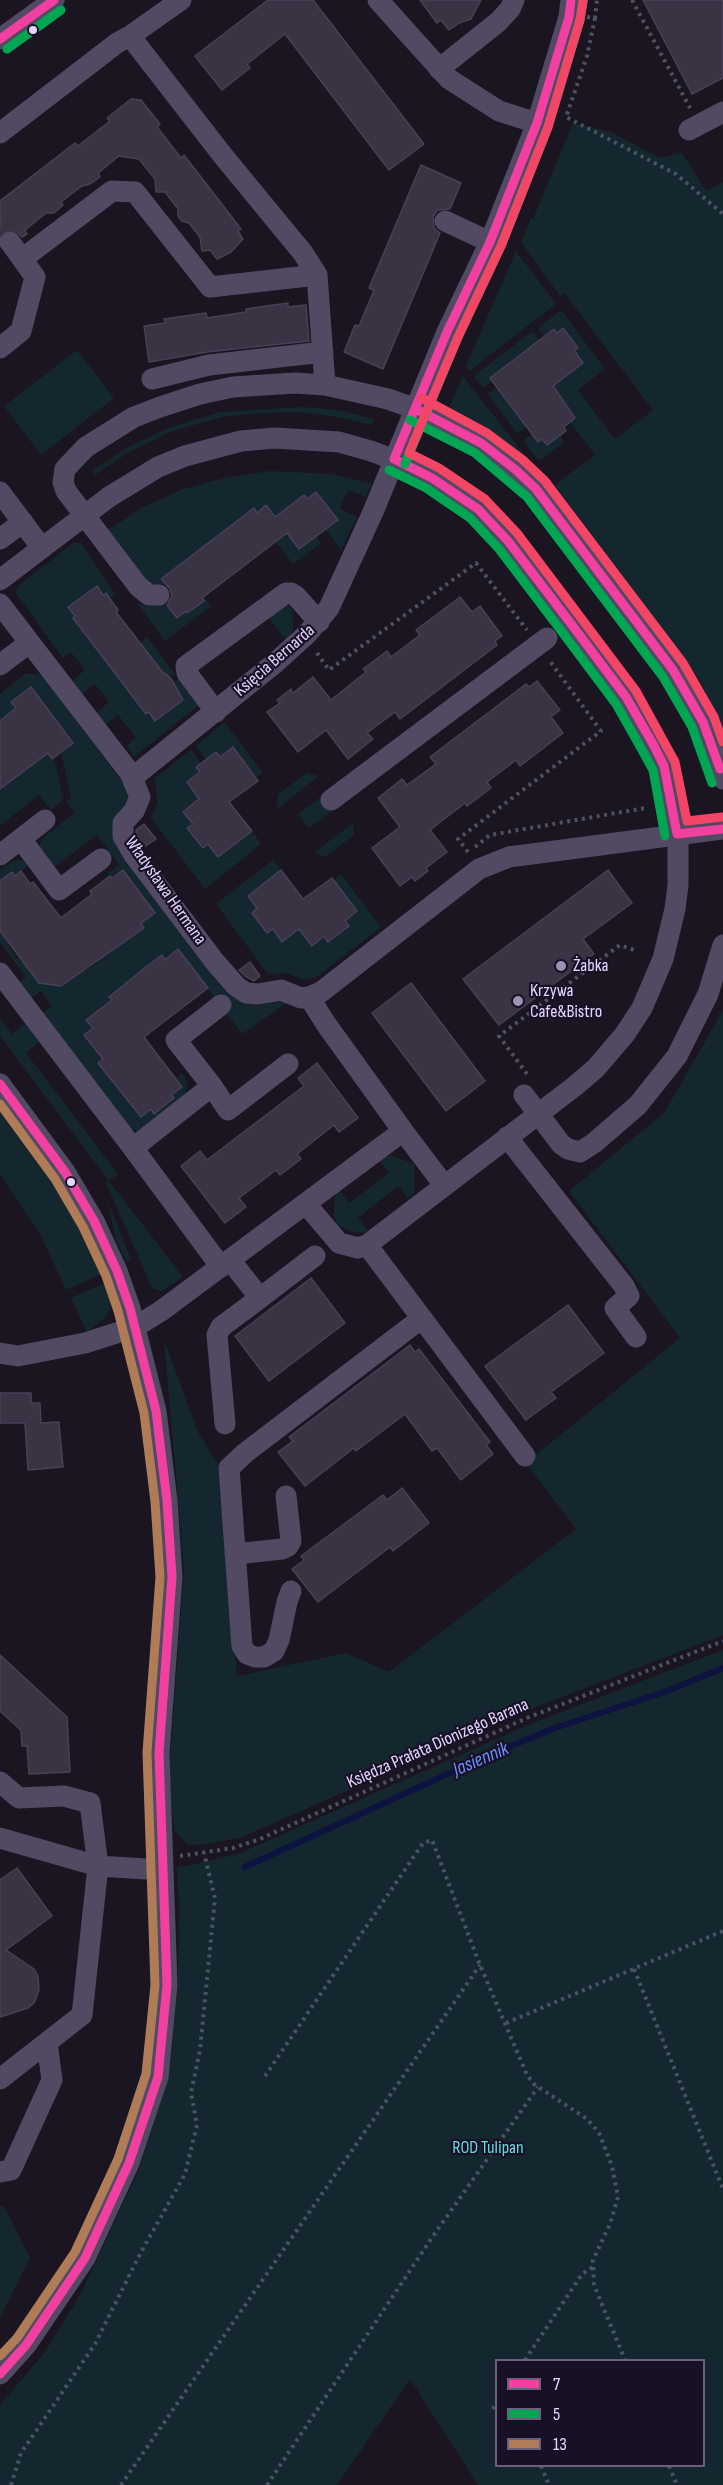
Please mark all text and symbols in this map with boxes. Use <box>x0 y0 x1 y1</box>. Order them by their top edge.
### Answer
unlabelled marker <box>27 24 39 36</box>
street label: Księcia Bernarda <box>230 620 320 702</box>
street label: Władysława Hermana <box>120 833 210 949</box>
place label: Żabka <box>573 955 608 977</box>
marker: Żabka <box>554 959 568 973</box>
place label: Krzywa Cafe&Bistro <box>530 980 602 1022</box>
marker: Krzywa Cafe&Bistro <box>511 994 525 1008</box>
unlabelled marker <box>65 1176 77 1188</box>
street label: Księdza Prałata Dionizego Barana <box>344 1694 532 1794</box>
water label: Jasiennik <box>449 1738 513 1782</box>
park label: ROD Tulipan <box>452 2137 524 2159</box>
legend <box>495 2359 705 2467</box>
text: 7 <box>553 2374 560 2395</box>
text: 5 <box>553 2404 560 2425</box>
text: 13 <box>553 2434 567 2455</box>

